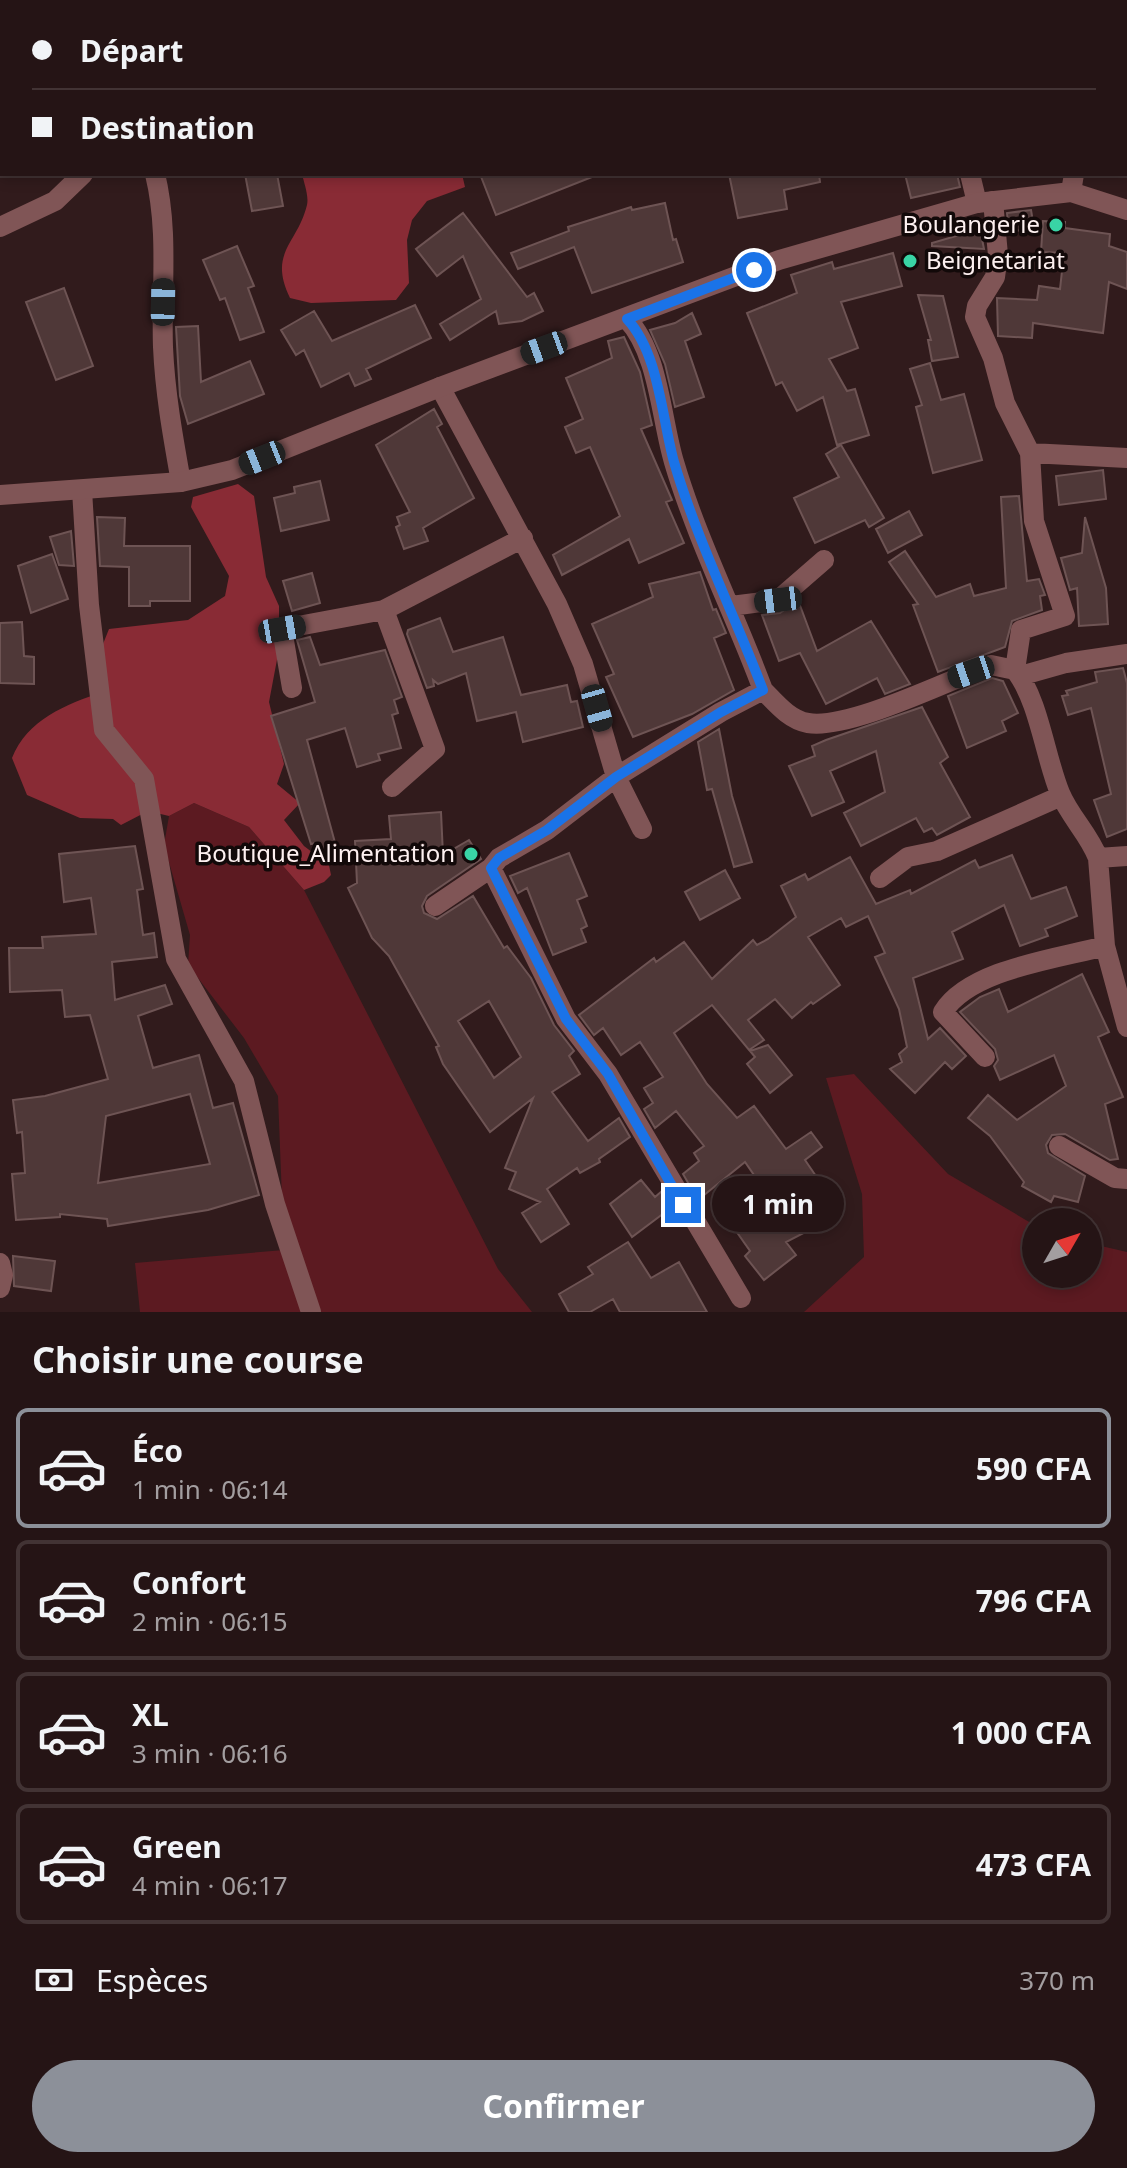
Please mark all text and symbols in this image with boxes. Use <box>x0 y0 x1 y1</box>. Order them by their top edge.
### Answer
text: Départ <box>80 30 183 71</box>
text: Destination <box>80 107 255 148</box>
place label: Boulangerie <box>903 207 1040 240</box>
marker: Boulangerie <box>1047 216 1065 234</box>
place label: Beignetariat <box>926 243 1065 276</box>
route start <box>736 252 772 288</box>
marker: Beignetariat <box>901 252 919 270</box>
car <box>151 278 175 326</box>
car <box>517 329 571 367</box>
car <box>235 438 289 478</box>
car <box>753 585 803 615</box>
car <box>256 613 308 645</box>
car <box>944 653 998 691</box>
car <box>579 682 615 734</box>
place label: Boutique_Alimentation <box>197 836 455 869</box>
marker: Boutique_Alimentation <box>462 845 480 863</box>
callout: 1 min <box>711 1177 843 1233</box>
text: 1 min <box>742 1186 814 1222</box>
route end <box>665 1187 701 1223</box>
north arrow <box>1022 1208 1102 1288</box>
map controls <box>1022 1208 1102 1288</box>
text: Choisir une course <box>32 1335 364 1384</box>
text: Éco <box>132 1430 183 1471</box>
icon: car <box>36 1432 108 1504</box>
text: 590 CFA <box>976 1448 1091 1489</box>
text: 1 min · 06:14 <box>132 1471 288 1507</box>
text: Confort <box>132 1562 246 1603</box>
icon: car <box>36 1564 108 1636</box>
text: 796 CFA <box>976 1580 1091 1621</box>
text: 2 min · 06:15 <box>132 1603 288 1639</box>
text: XL <box>132 1694 169 1735</box>
icon: car <box>36 1696 108 1768</box>
text: 1 000 CFA <box>951 1712 1091 1753</box>
text: 3 min · 06:16 <box>132 1735 288 1771</box>
text: Green <box>132 1826 222 1867</box>
icon: car <box>36 1828 108 1900</box>
text: 473 CFA <box>976 1844 1091 1885</box>
text: 4 min · 06:17 <box>132 1867 288 1903</box>
icon: cash <box>32 1958 76 2002</box>
text: Espèces <box>96 1960 208 2001</box>
text: 370 m <box>1019 1962 1095 1998</box>
button: Confirmer <box>32 2060 1095 2152</box>

